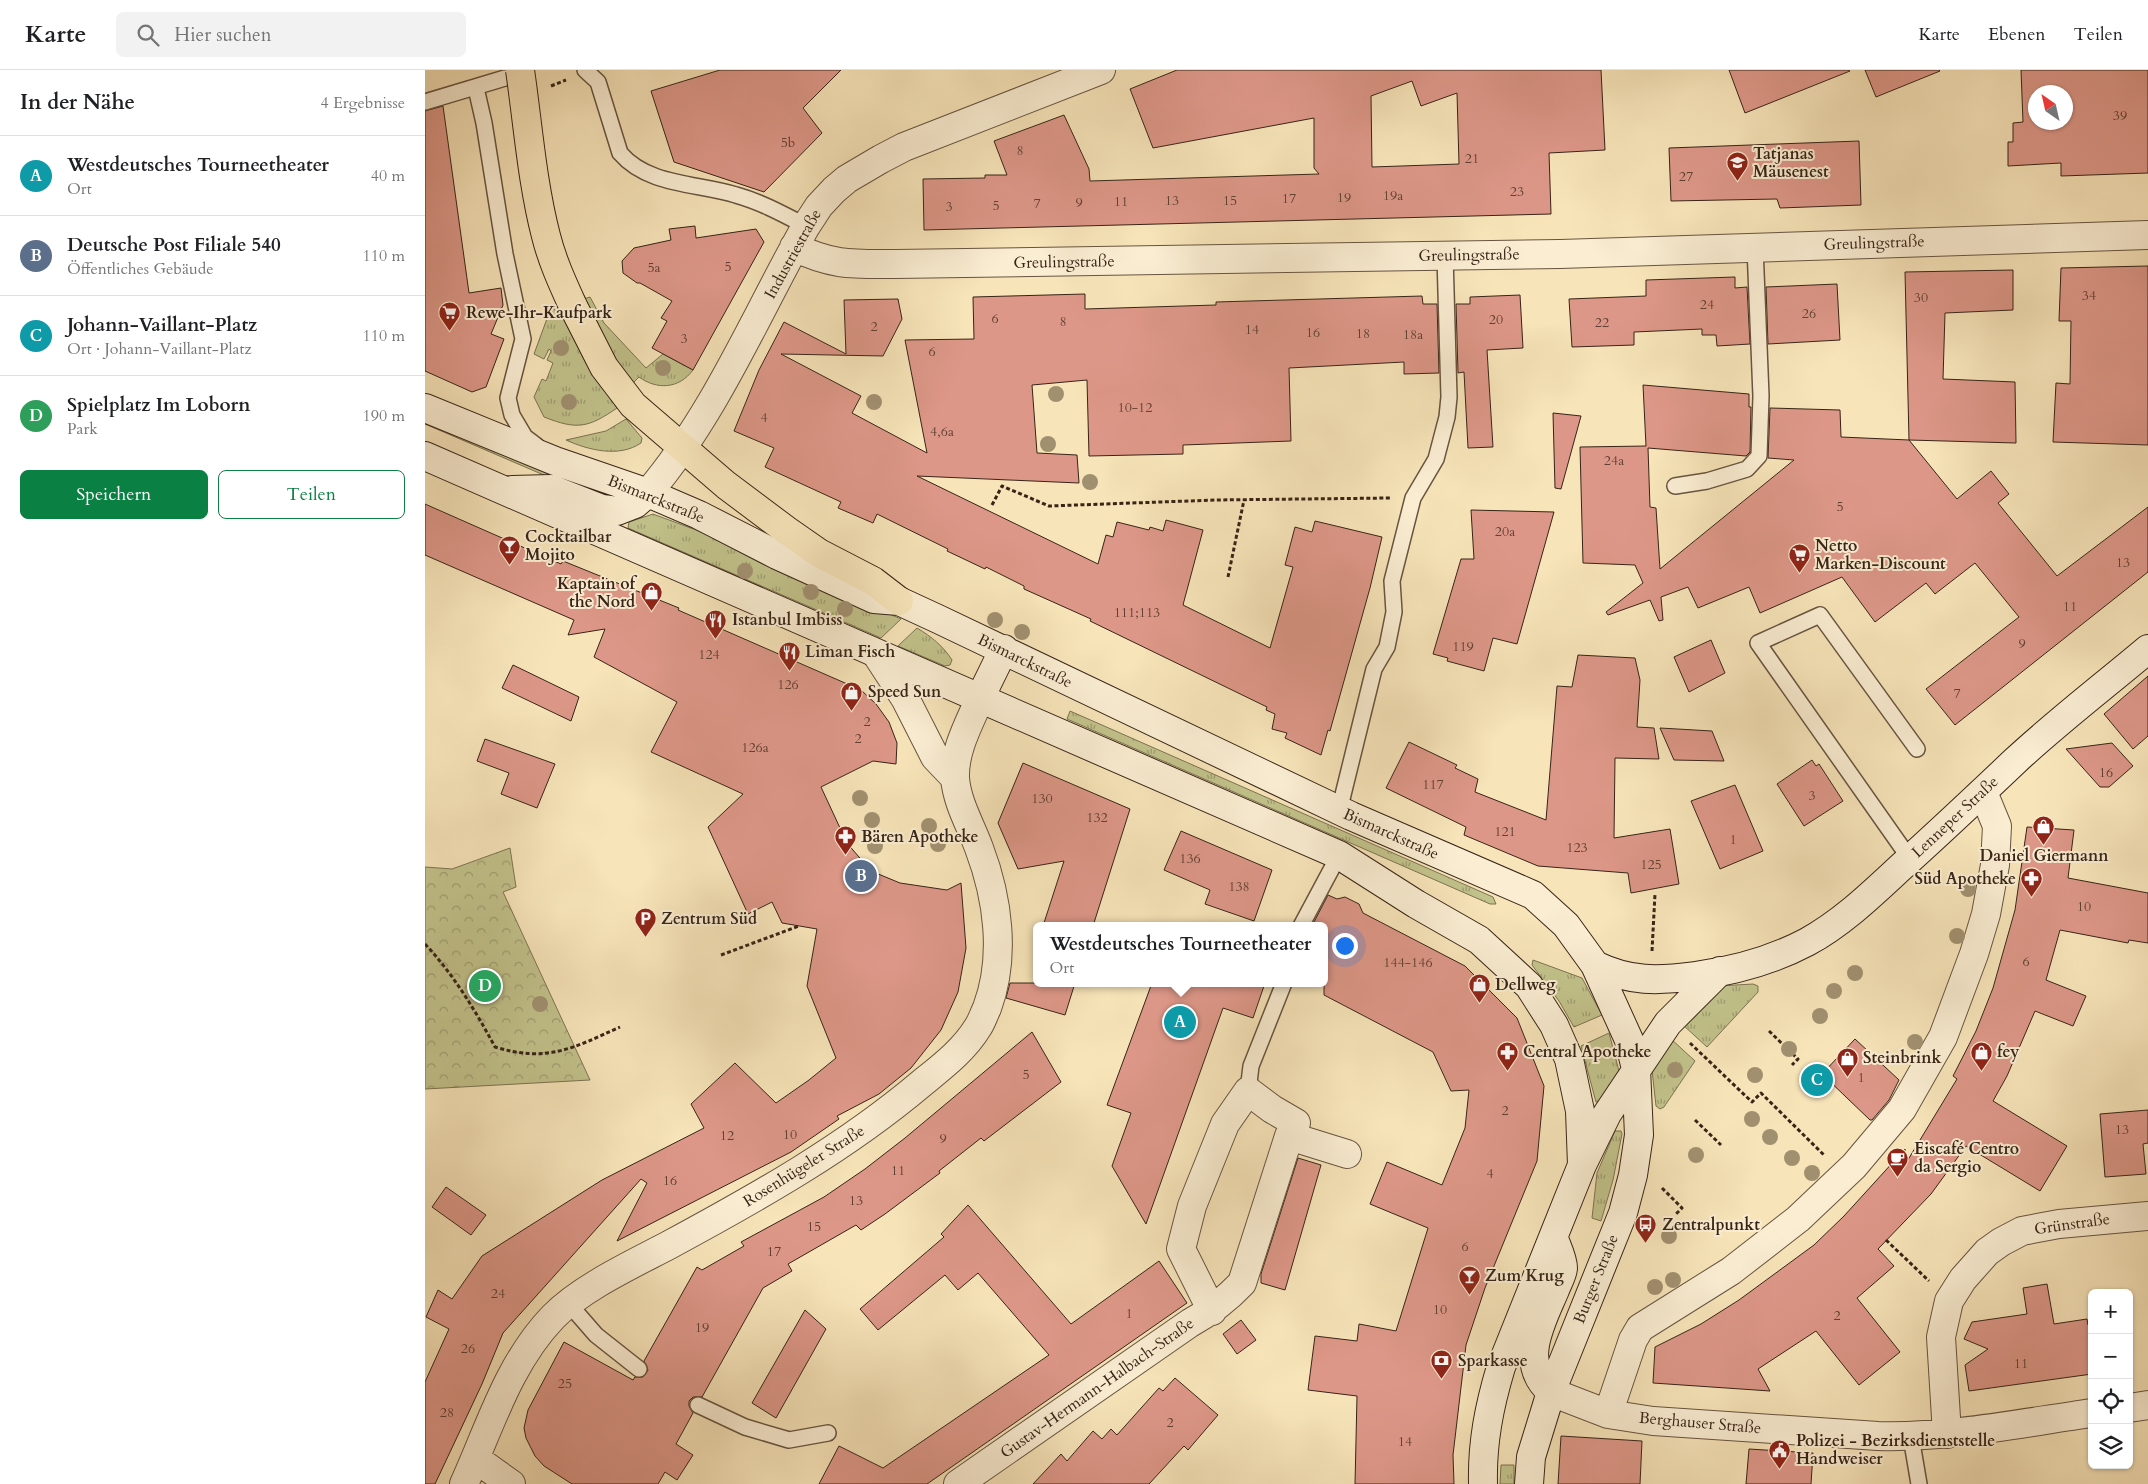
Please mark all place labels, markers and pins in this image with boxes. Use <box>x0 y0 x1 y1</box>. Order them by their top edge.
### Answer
place label: Tatjanas Mäusenest <box>1753 143 1829 183</box>
school or university icon: Tatjanas Mäusenest <box>1725 151 1749 182</box>
supermarket icon: Rewe-Ihr-Kaufpark <box>438 301 462 332</box>
place label: Rewe-Ihr-Kaufpark <box>466 302 612 324</box>
place label: Cocktailbar Mojito <box>525 526 612 566</box>
bar icon: Cocktailbar Mojito <box>497 534 521 565</box>
place label: Netto Marken-Discount <box>1815 535 1946 575</box>
supermarket icon: Netto Marken-Discount <box>1787 543 1811 574</box>
place label: Kaptain of the Nord <box>557 573 638 613</box>
shop icon: Kaptain of the Nord <box>639 581 663 612</box>
restaurant icon: Istanbul Imbiss <box>704 608 728 639</box>
place label: Istanbul Imbiss <box>732 609 843 631</box>
restaurant icon: Liman Fisch <box>777 640 801 671</box>
place label: Liman Fisch <box>805 641 895 663</box>
shop icon: Speed Sun <box>840 680 864 711</box>
place label: Speed Sun <box>868 681 942 703</box>
shop icon: Daniel Giermann <box>2032 815 2056 846</box>
pharmacy icon: Bären Apotheke <box>833 825 857 856</box>
place label: Bären Apotheke <box>861 826 979 848</box>
place label: Daniel Giermann <box>1980 845 2109 867</box>
pin: B <box>845 857 877 895</box>
pharmacy icon: Süd Apotheke <box>2020 867 2044 898</box>
place label: Süd Apotheke <box>1915 868 2016 890</box>
parking icon: Zentrum Süd <box>633 907 657 938</box>
place label: Zentrum Süd <box>661 908 757 930</box>
pin: D <box>469 967 501 1005</box>
shop icon: Dellweg <box>1467 973 1491 1004</box>
place label: Dellweg <box>1495 974 1556 996</box>
pin: A <box>1164 1003 1196 1041</box>
pharmacy icon: Central Apotheke <box>1495 1040 1519 1071</box>
shop icon: fey <box>1969 1040 1993 1071</box>
place label: Central Apotheke <box>1523 1041 1651 1063</box>
place label: fey <box>1997 1041 2019 1063</box>
shop icon: Steinbrink <box>1835 1046 1859 1077</box>
place label: Steinbrink <box>1863 1047 1941 1069</box>
pin: C <box>1801 1061 1833 1099</box>
place label: Eiscafé Centro da Sergio <box>1914 1138 2019 1178</box>
cafe icon: Eiscafé Centro da Sergio <box>1886 1146 1910 1177</box>
bus stop icon: Zentralpunkt <box>1634 1213 1658 1244</box>
place label: Zentralpunkt <box>1662 1214 1760 1236</box>
bar icon: Zum Krug <box>1457 1264 1481 1295</box>
place label: Zum Krug <box>1485 1265 1564 1287</box>
bank icon: Sparkasse <box>1430 1349 1454 1380</box>
place label: Sparkasse <box>1458 1350 1528 1372</box>
place label: Polizei - Bezirksdienststelle Handweiser <box>1796 1430 1995 1470</box>
public building icon: Polizei - Bezirksdienststelle Handweiser <box>1768 1438 1792 1469</box>

